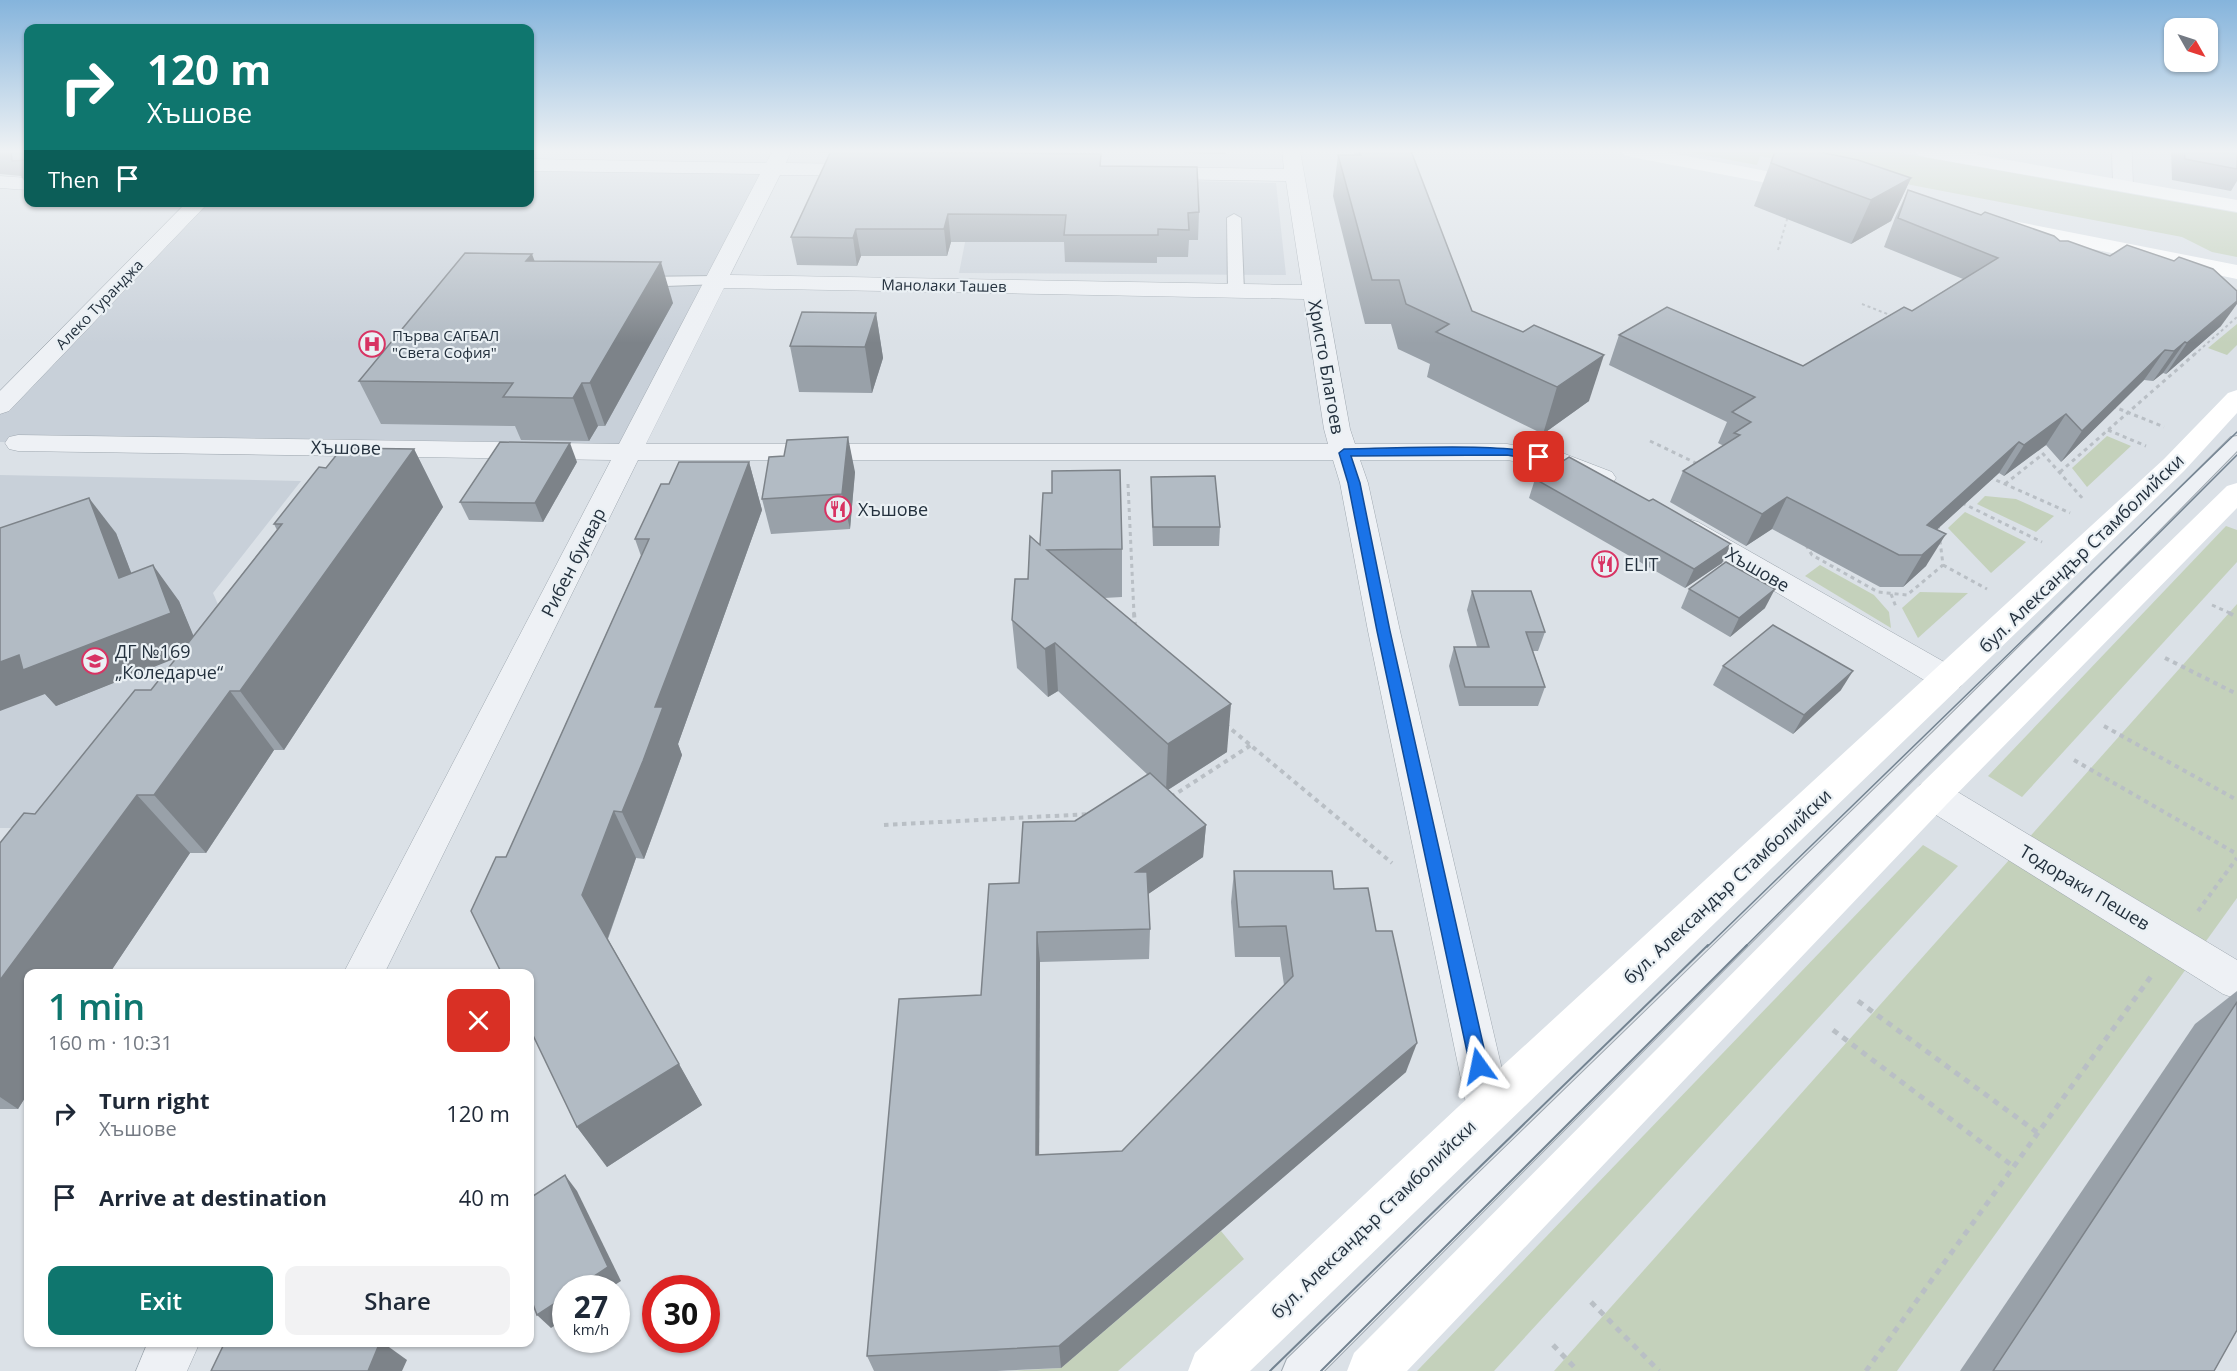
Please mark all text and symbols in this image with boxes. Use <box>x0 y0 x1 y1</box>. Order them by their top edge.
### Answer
north arrow <box>2164 18 2218 72</box>
map controls <box>2164 18 2218 72</box>
text: 120 m <box>147 40 271 97</box>
icon: right <box>48 48 126 126</box>
text: Хъшове <box>147 94 252 131</box>
icon: arrive <box>111 162 144 195</box>
text: Then <box>48 164 99 194</box>
street label: Алеко Туранджа <box>51 255 147 353</box>
street label: Манолаки Ташев <box>881 274 1007 296</box>
street label: Христо Благоев <box>1303 298 1351 436</box>
place label: Първа САГБАЛ "Света София" <box>392 325 499 362</box>
hospital icon: Първа САГБАЛ "Света София" <box>357 329 387 359</box>
pin <box>1513 431 1564 482</box>
street label: Хъшове <box>311 434 381 460</box>
icon: arrive <box>1522 440 1555 473</box>
street label: бул. Александър Стамболийски <box>1973 448 2189 658</box>
restaurant icon: Хъшове <box>823 494 853 524</box>
place label: Хъшове <box>858 497 928 521</box>
street label: Рибен буквар <box>535 503 611 621</box>
street label: Хъшове <box>1722 541 1794 597</box>
restaurant icon: ELIT <box>1590 549 1620 579</box>
place label: ELIT <box>1624 552 1658 576</box>
place label: ДГ №169 „Коледарче“ <box>115 639 224 684</box>
school or university icon: ДГ №169 „Коледарче“ <box>80 646 110 676</box>
street label: бул. Александър Стамболийски <box>1618 783 1836 989</box>
street label: Тодораки Пешев <box>2015 839 2155 935</box>
text: 1 min <box>48 982 145 1031</box>
button: close <box>447 989 510 1052</box>
text: 160 m · 10:31 <box>48 1029 173 1056</box>
position arrow <box>1447 1034 1511 1098</box>
text: Turn right <box>99 1085 210 1115</box>
icon: right <box>48 1097 81 1130</box>
text: 120 m <box>446 1098 510 1128</box>
street label: бул. Александър Стамболийски <box>1265 1114 1481 1324</box>
text: Хъшове <box>99 1115 177 1142</box>
icon: arrive <box>48 1181 81 1214</box>
text: Arrive at destination <box>99 1182 327 1212</box>
text: 40 m <box>459 1182 510 1212</box>
button: Exit <box>48 1266 273 1335</box>
button: Share <box>285 1266 510 1335</box>
speed limit sign: 30 <box>642 1275 720 1353</box>
text: 27 <box>574 1286 608 1327</box>
text: km/h <box>573 1319 609 1339</box>

